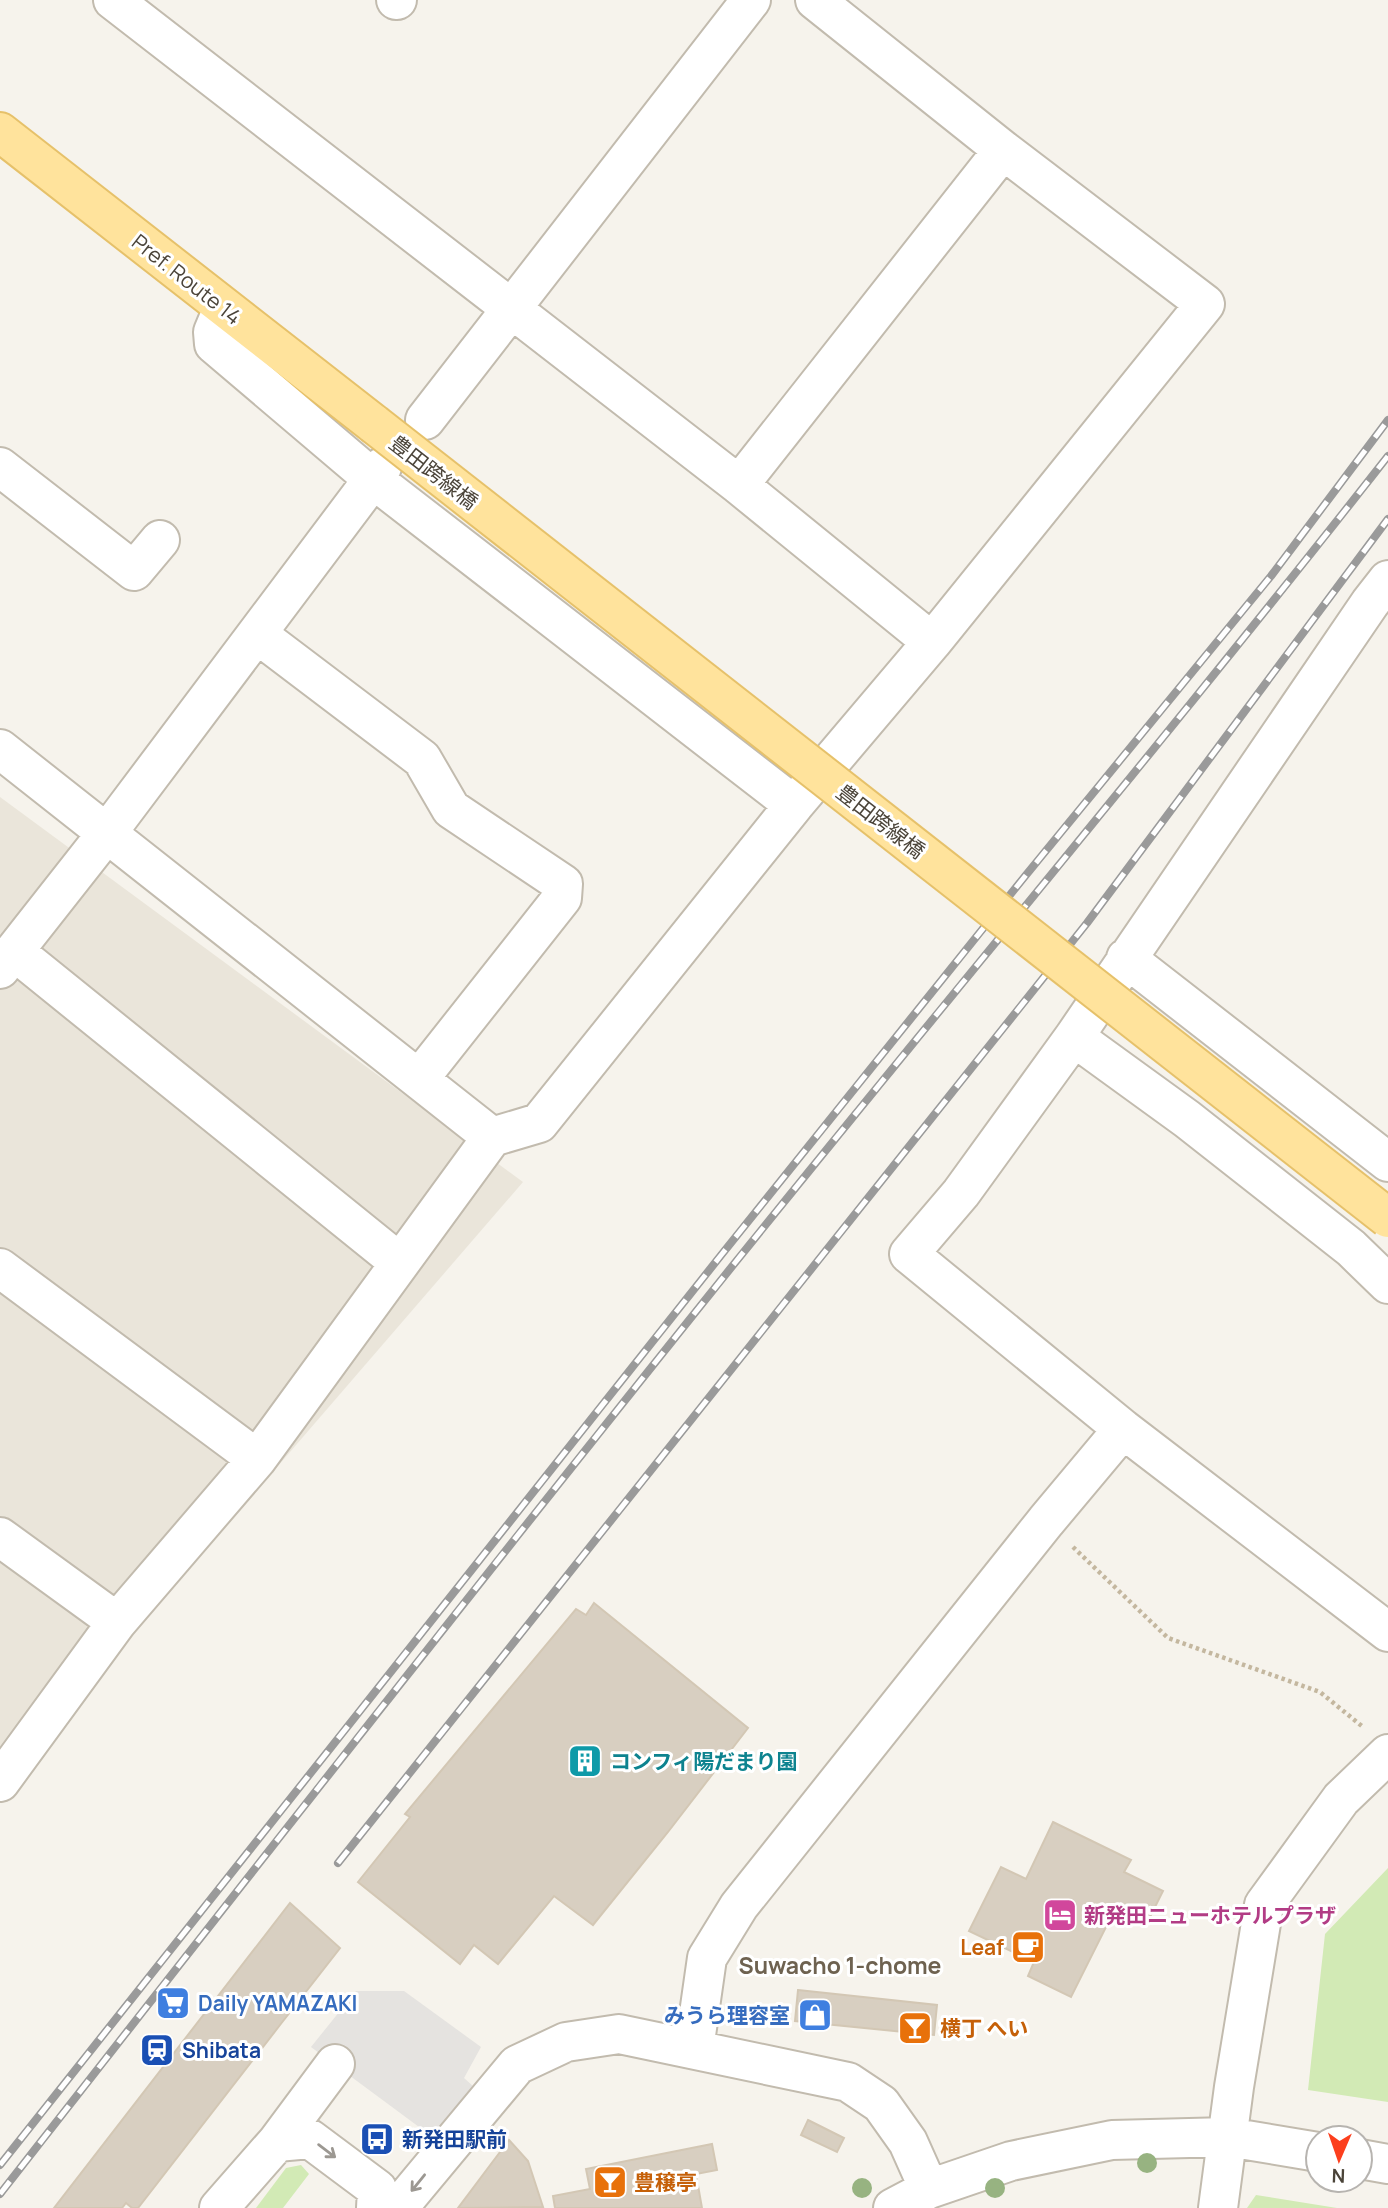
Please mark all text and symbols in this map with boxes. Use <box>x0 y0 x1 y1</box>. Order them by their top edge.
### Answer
street label: Pref. Route 14 <box>127 228 247 330</box>
street label: 豊田跨線橋 <box>384 429 484 515</box>
street label: 豊田跨線橋 <box>831 778 931 864</box>
building icon: コンフィ陽だまり園 <box>566 1742 604 1780</box>
place label: コンフィ陽だまり園 <box>610 1747 798 1775</box>
hotel icon: 新発田ニューホテルプラザ <box>1041 1896 1079 1934</box>
place label: 新発田ニューホテルプラザ <box>1084 1901 1336 1929</box>
cafe icon: Leaf <box>1009 1928 1047 1966</box>
place label: Leaf <box>960 1933 1004 1961</box>
district label: Suwacho 1-chome <box>739 1949 942 1981</box>
supermarket icon: Daily YAMAZAKI <box>154 1984 192 2022</box>
place label: Daily YAMAZAKI <box>198 1989 358 2017</box>
shop icon: みうら理容室 <box>796 1996 834 2034</box>
place label: みうら理容室 <box>664 2001 790 2029</box>
bar icon: 横丁 へい <box>896 2009 934 2047</box>
place label: 横丁 へい <box>940 2014 1028 2042</box>
station icon: Shibata <box>138 2031 176 2069</box>
place label: Shibata <box>182 2036 261 2064</box>
bus stop icon: 新発田駅前 <box>358 2120 396 2158</box>
north arrow <box>1304 2124 1374 2194</box>
place label: 新発田駅前 <box>402 2125 507 2153</box>
one-way arrow <box>317 2144 336 2159</box>
bar icon: 豊穣亭 <box>591 2163 629 2201</box>
text: N <box>1331 2163 1346 2189</box>
place label: 豊穣亭 <box>634 2168 697 2196</box>
one-way arrow <box>410 2173 426 2191</box>

